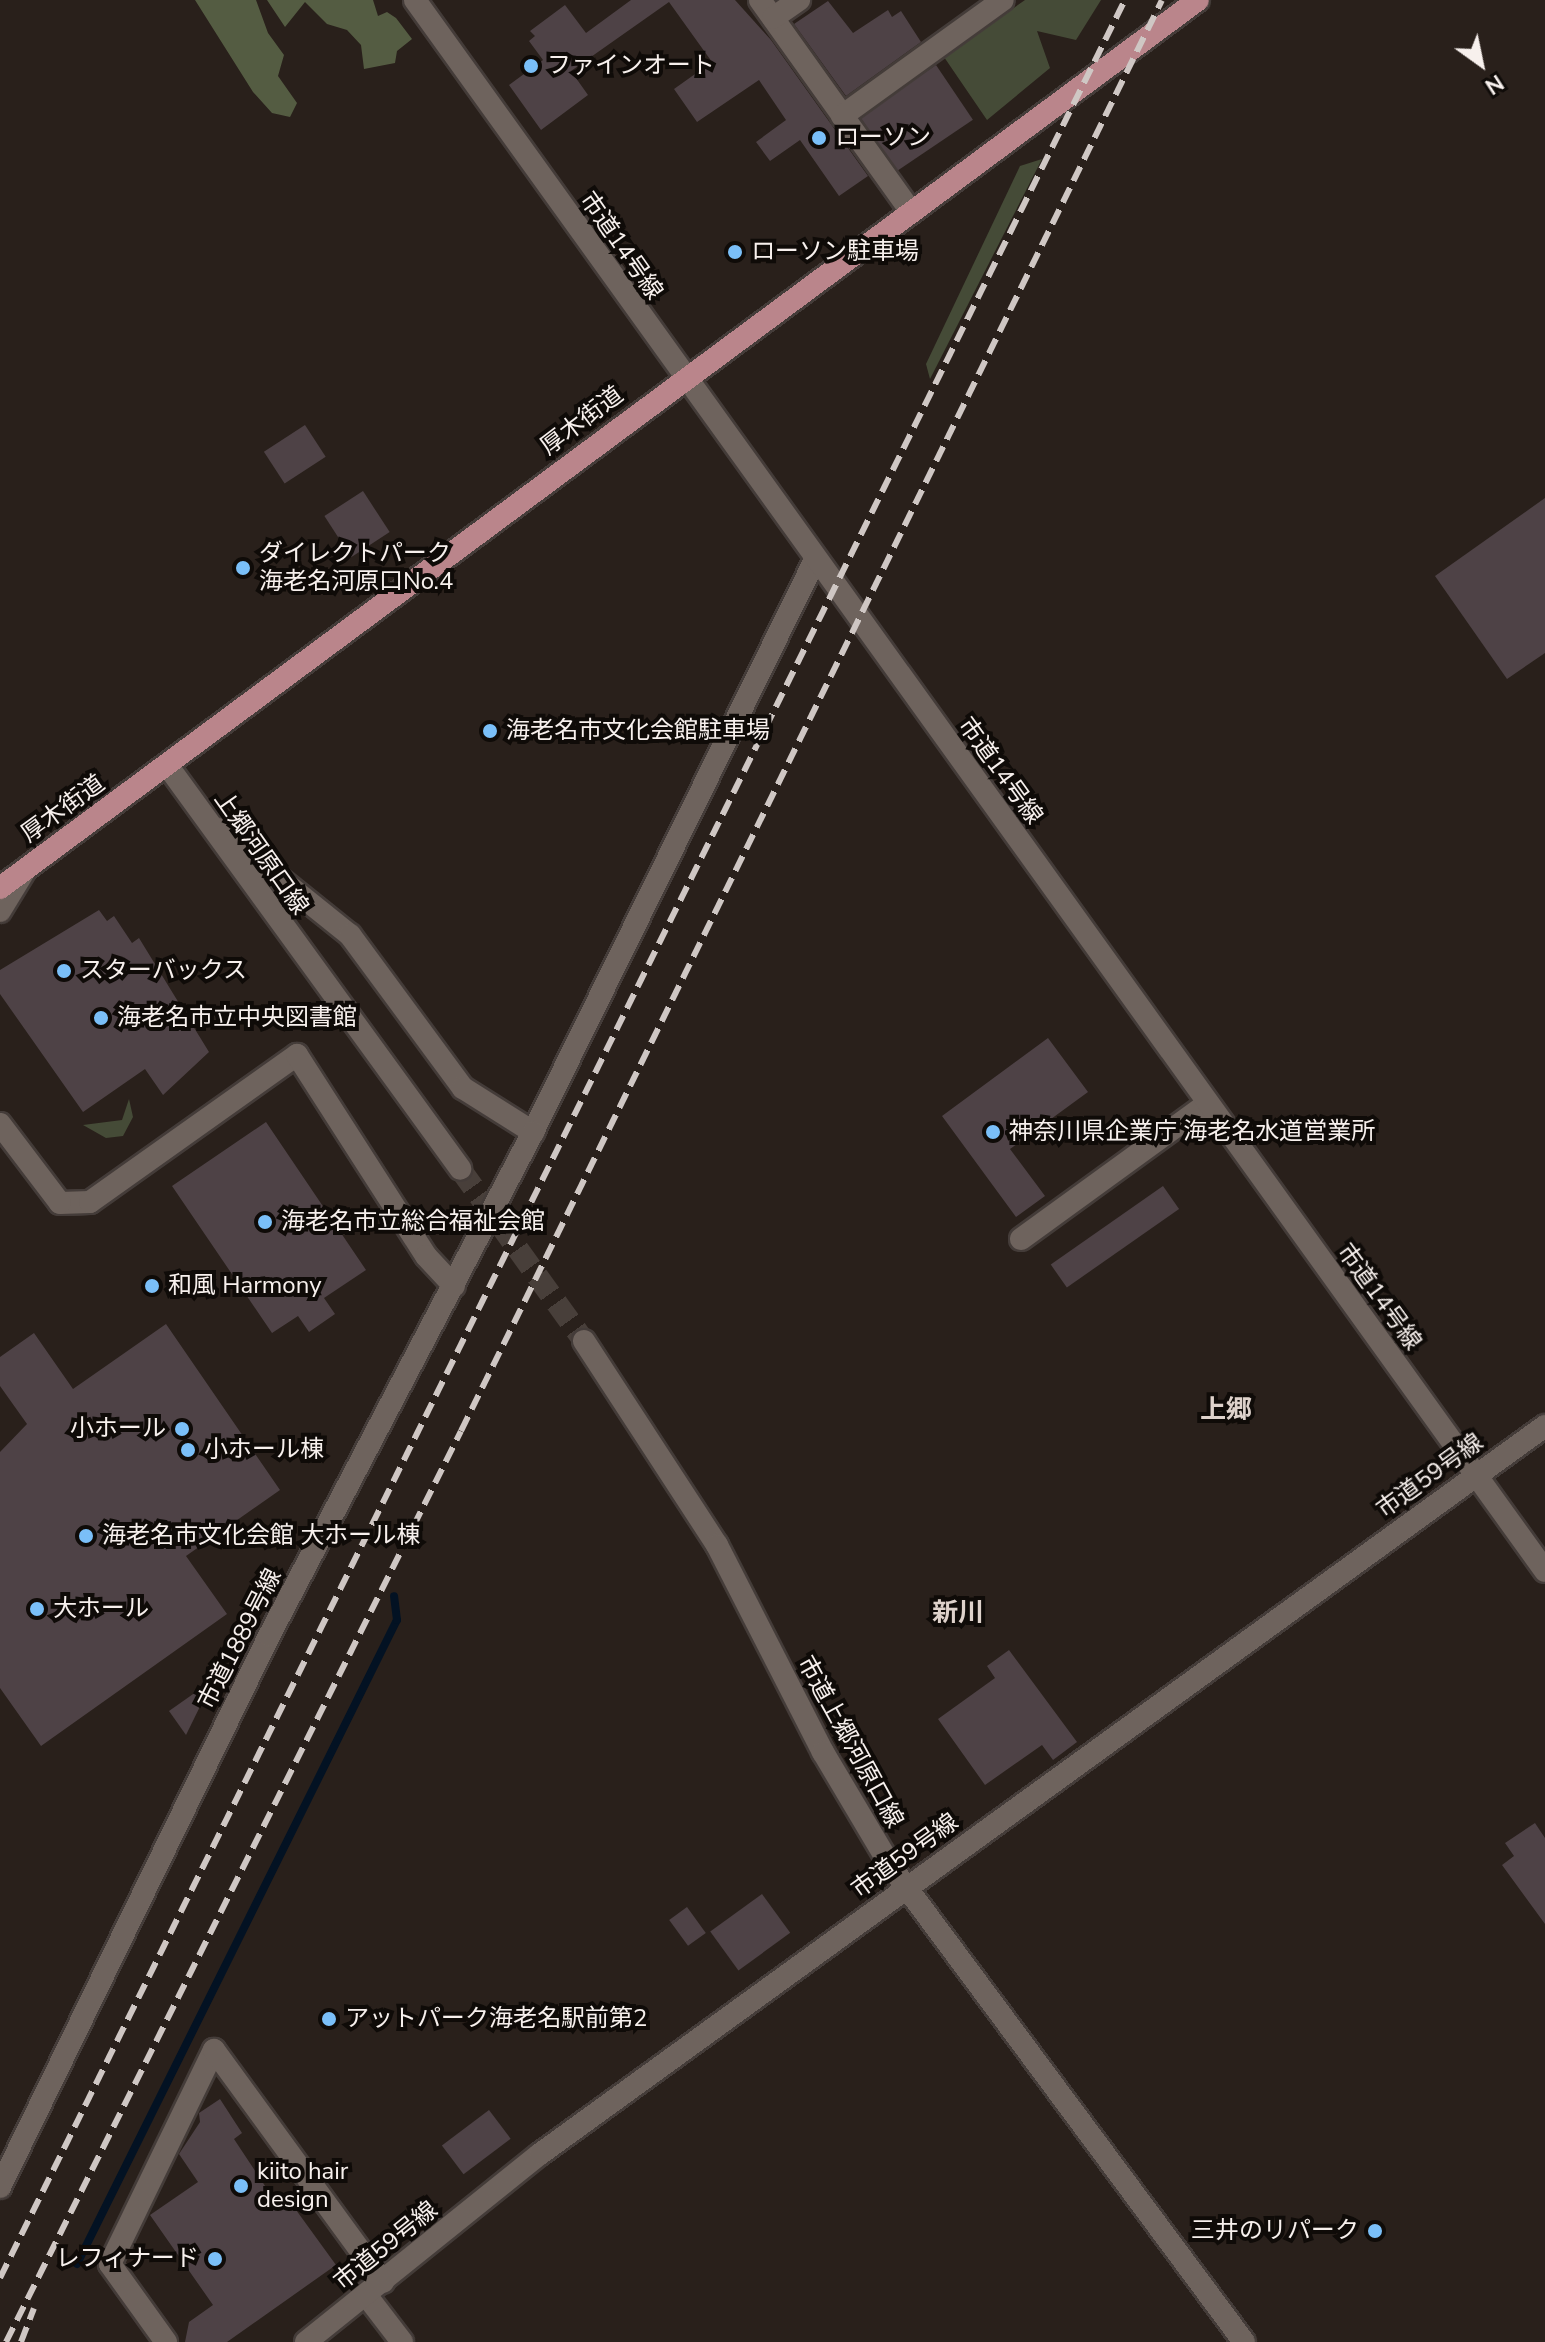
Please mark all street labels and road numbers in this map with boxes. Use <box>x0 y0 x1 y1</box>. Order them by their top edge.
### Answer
street label: 市道14号線 <box>573 187 669 305</box>
street label: 厚木街道 <box>535 381 629 461</box>
street label: 市道14号線 <box>952 712 1048 830</box>
street label: 厚木街道 <box>16 769 110 849</box>
street label: 上郷河原口線 <box>208 786 314 920</box>
street label: 市道14号線 <box>1331 1238 1427 1356</box>
street label: 市道59号線 <box>1371 1428 1489 1524</box>
street label: 市道1889号線 <box>192 1564 288 1714</box>
street label: 市道上郷河原口線 <box>791 1651 909 1833</box>
street label: 市道59号線 <box>846 1808 964 1904</box>
street label: 市道59号線 <box>328 2196 444 2296</box>

